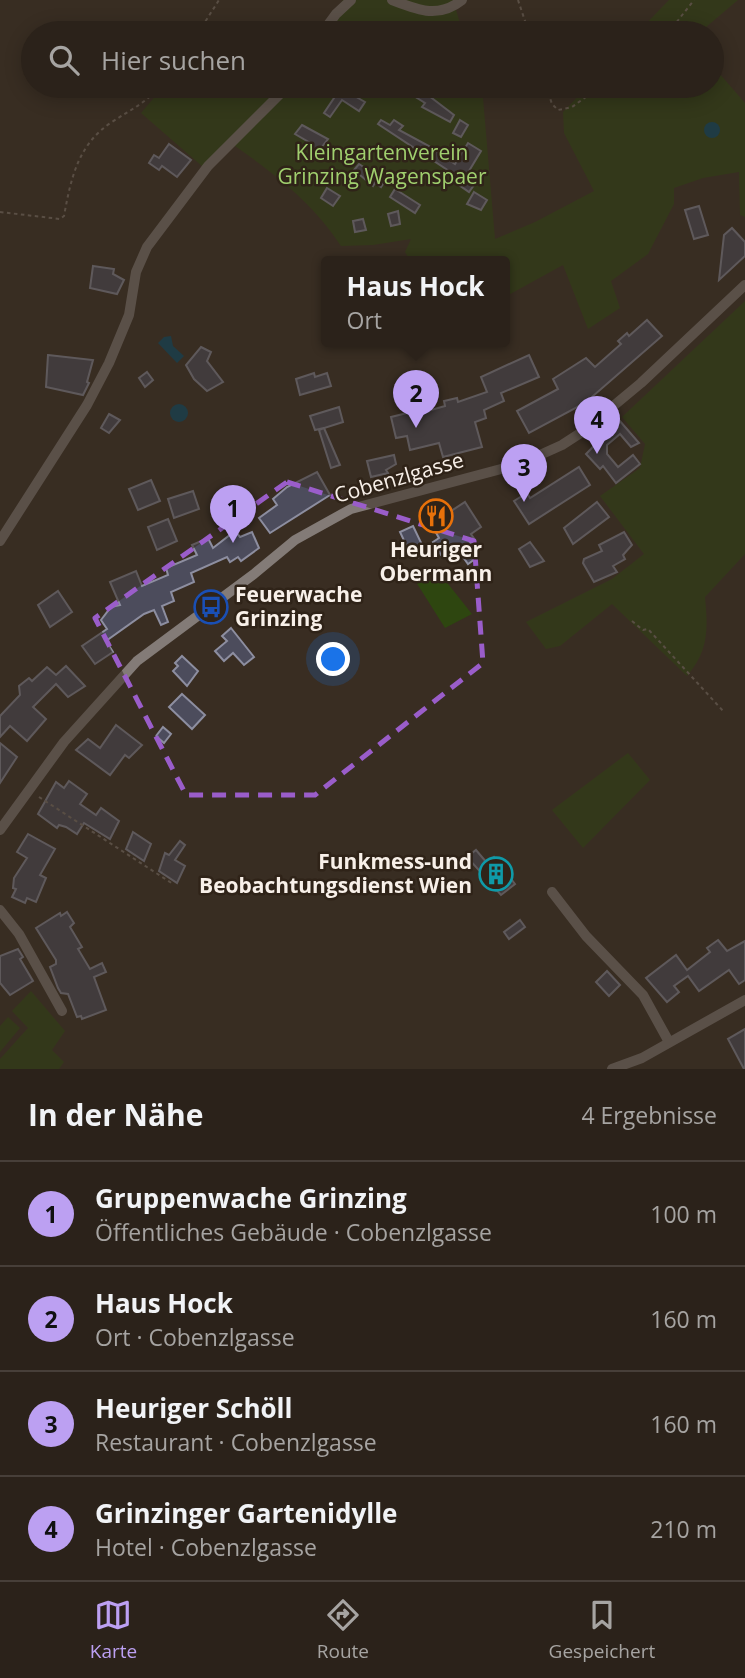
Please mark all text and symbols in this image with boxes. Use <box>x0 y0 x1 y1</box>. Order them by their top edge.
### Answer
search box <box>21 21 724 98</box>
icon: search <box>45 41 83 79</box>
text: Hier suchen <box>101 42 246 78</box>
park label: Kleingartenverein Grinzing Wagenspaer <box>278 138 487 190</box>
popup <box>321 256 510 347</box>
text: Haus Hock <box>347 268 484 304</box>
text: Ort <box>347 304 382 336</box>
pin: 2 <box>393 370 439 428</box>
pin: 4 <box>574 396 620 454</box>
pin: 3 <box>501 444 547 502</box>
street label: Cobenzlgasse <box>331 445 467 509</box>
pin: 1 <box>210 485 256 543</box>
restaurant icon: Heuriger Obermann <box>417 497 455 535</box>
place label: Heuriger Obermann <box>380 535 492 587</box>
place label: Feuerwache Grinzing <box>235 580 362 632</box>
bus stop icon: Feuerwache Grinzing <box>192 588 230 626</box>
your location <box>316 642 350 676</box>
place label: Funkmess-und Beobachtungsdienst Wien <box>199 847 472 899</box>
building icon: Funkmess-und Beobachtungsdienst Wien <box>477 855 515 893</box>
text: In der Nähe <box>28 1094 204 1135</box>
text: 4 Ergebnisse <box>581 1099 717 1131</box>
text: Gruppenwache Grinzing <box>95 1180 407 1216</box>
text: 1 <box>44 1198 58 1230</box>
text: 100 m <box>650 1198 717 1230</box>
text: Öffentliches Gebäude · Cobenzlgasse <box>95 1216 492 1248</box>
text: Haus Hock <box>95 1285 233 1321</box>
text: 2 <box>44 1303 58 1335</box>
text: 160 m <box>650 1303 717 1335</box>
text: Ort · Cobenzlgasse <box>95 1321 295 1353</box>
text: Heuriger Schöll <box>95 1390 292 1426</box>
text: 3 <box>44 1408 58 1440</box>
text: 160 m <box>650 1408 717 1440</box>
text: Restaurant · Cobenzlgasse <box>95 1426 377 1458</box>
text: Grinzinger Gartenidylle <box>95 1495 397 1531</box>
text: 4 <box>44 1513 58 1545</box>
text: 210 m <box>650 1513 717 1545</box>
text: Hotel · Cobenzlgasse <box>95 1531 317 1563</box>
tab: Karte <box>90 1596 137 1664</box>
tab: Route <box>317 1596 369 1664</box>
tab: Gespeichert <box>549 1596 655 1664</box>

